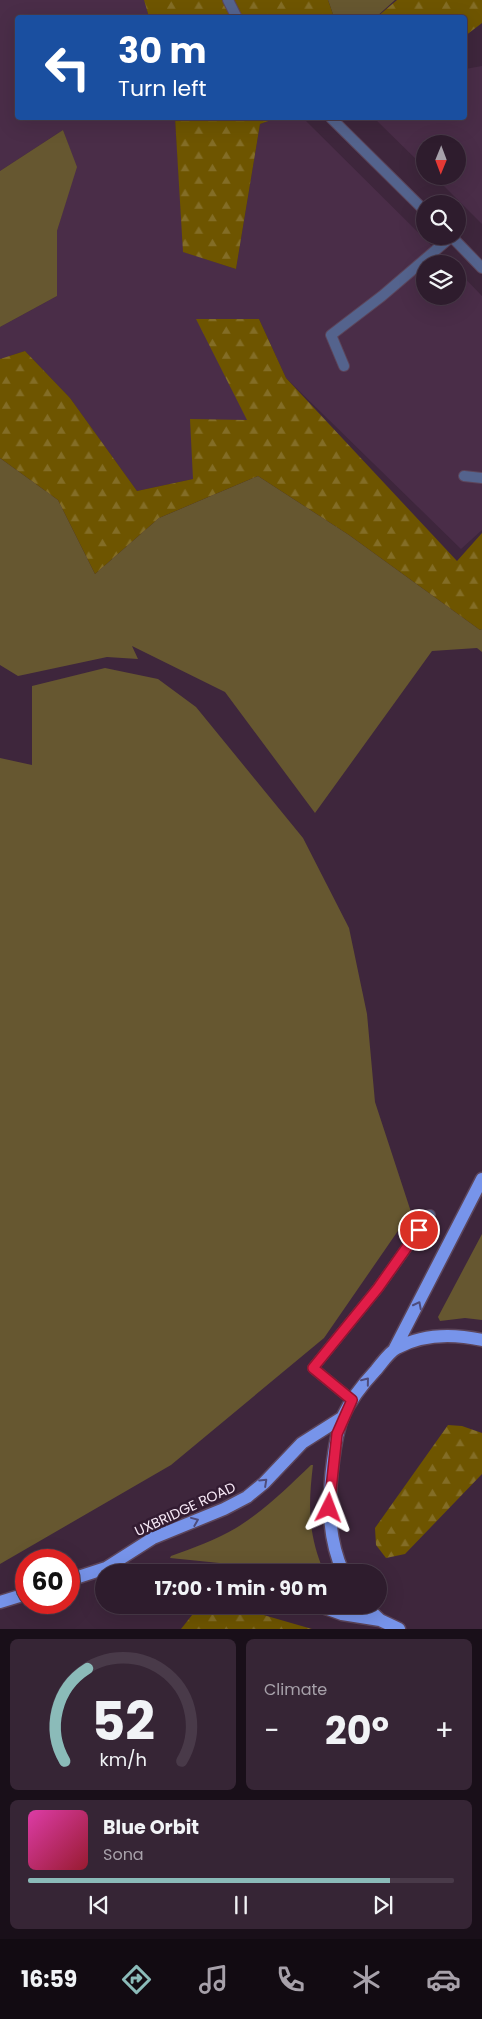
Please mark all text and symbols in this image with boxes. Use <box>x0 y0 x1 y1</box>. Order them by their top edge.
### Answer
text: 30 m <box>118 26 206 75</box>
icon: left <box>35 35 100 100</box>
text: Turn left <box>118 73 206 104</box>
north arrow <box>416 135 466 185</box>
map controls <box>416 135 466 305</box>
button: search <box>416 195 466 245</box>
button: layers <box>416 255 466 305</box>
pin <box>398 1209 440 1251</box>
icon: arrive <box>405 1216 433 1244</box>
one-way arrow <box>412 1302 422 1311</box>
one-way arrow <box>361 1378 369 1387</box>
street label: UXBRIDGE ROAD <box>131 1477 239 1541</box>
one-way arrow <box>258 1479 267 1488</box>
position arrow <box>302 1481 354 1533</box>
one-way arrow <box>190 1516 199 1527</box>
speed limit sign: 60 <box>15 1549 80 1614</box>
text: 17:00 · 1 min · 90 m <box>155 1575 327 1602</box>
text: Climate <box>264 1678 327 1701</box>
text: 52 <box>91 1685 155 1758</box>
text: 20° <box>325 1704 389 1757</box>
text: − <box>264 1711 279 1750</box>
text: + <box>435 1711 454 1750</box>
text: km/h <box>99 1747 147 1772</box>
text: Blue Orbit <box>103 1814 199 1841</box>
text: Sona <box>103 1843 144 1866</box>
icon: previous <box>85 1891 113 1919</box>
icon: pause <box>227 1891 255 1919</box>
icon: next <box>369 1891 397 1919</box>
icon: directions <box>119 1962 154 1997</box>
icon: music <box>196 1962 231 1997</box>
icon: phone <box>273 1962 308 1997</box>
icon: climate <box>349 1962 384 1997</box>
icon: car <box>426 1962 461 1997</box>
text: 16:59 <box>21 1964 77 1995</box>

